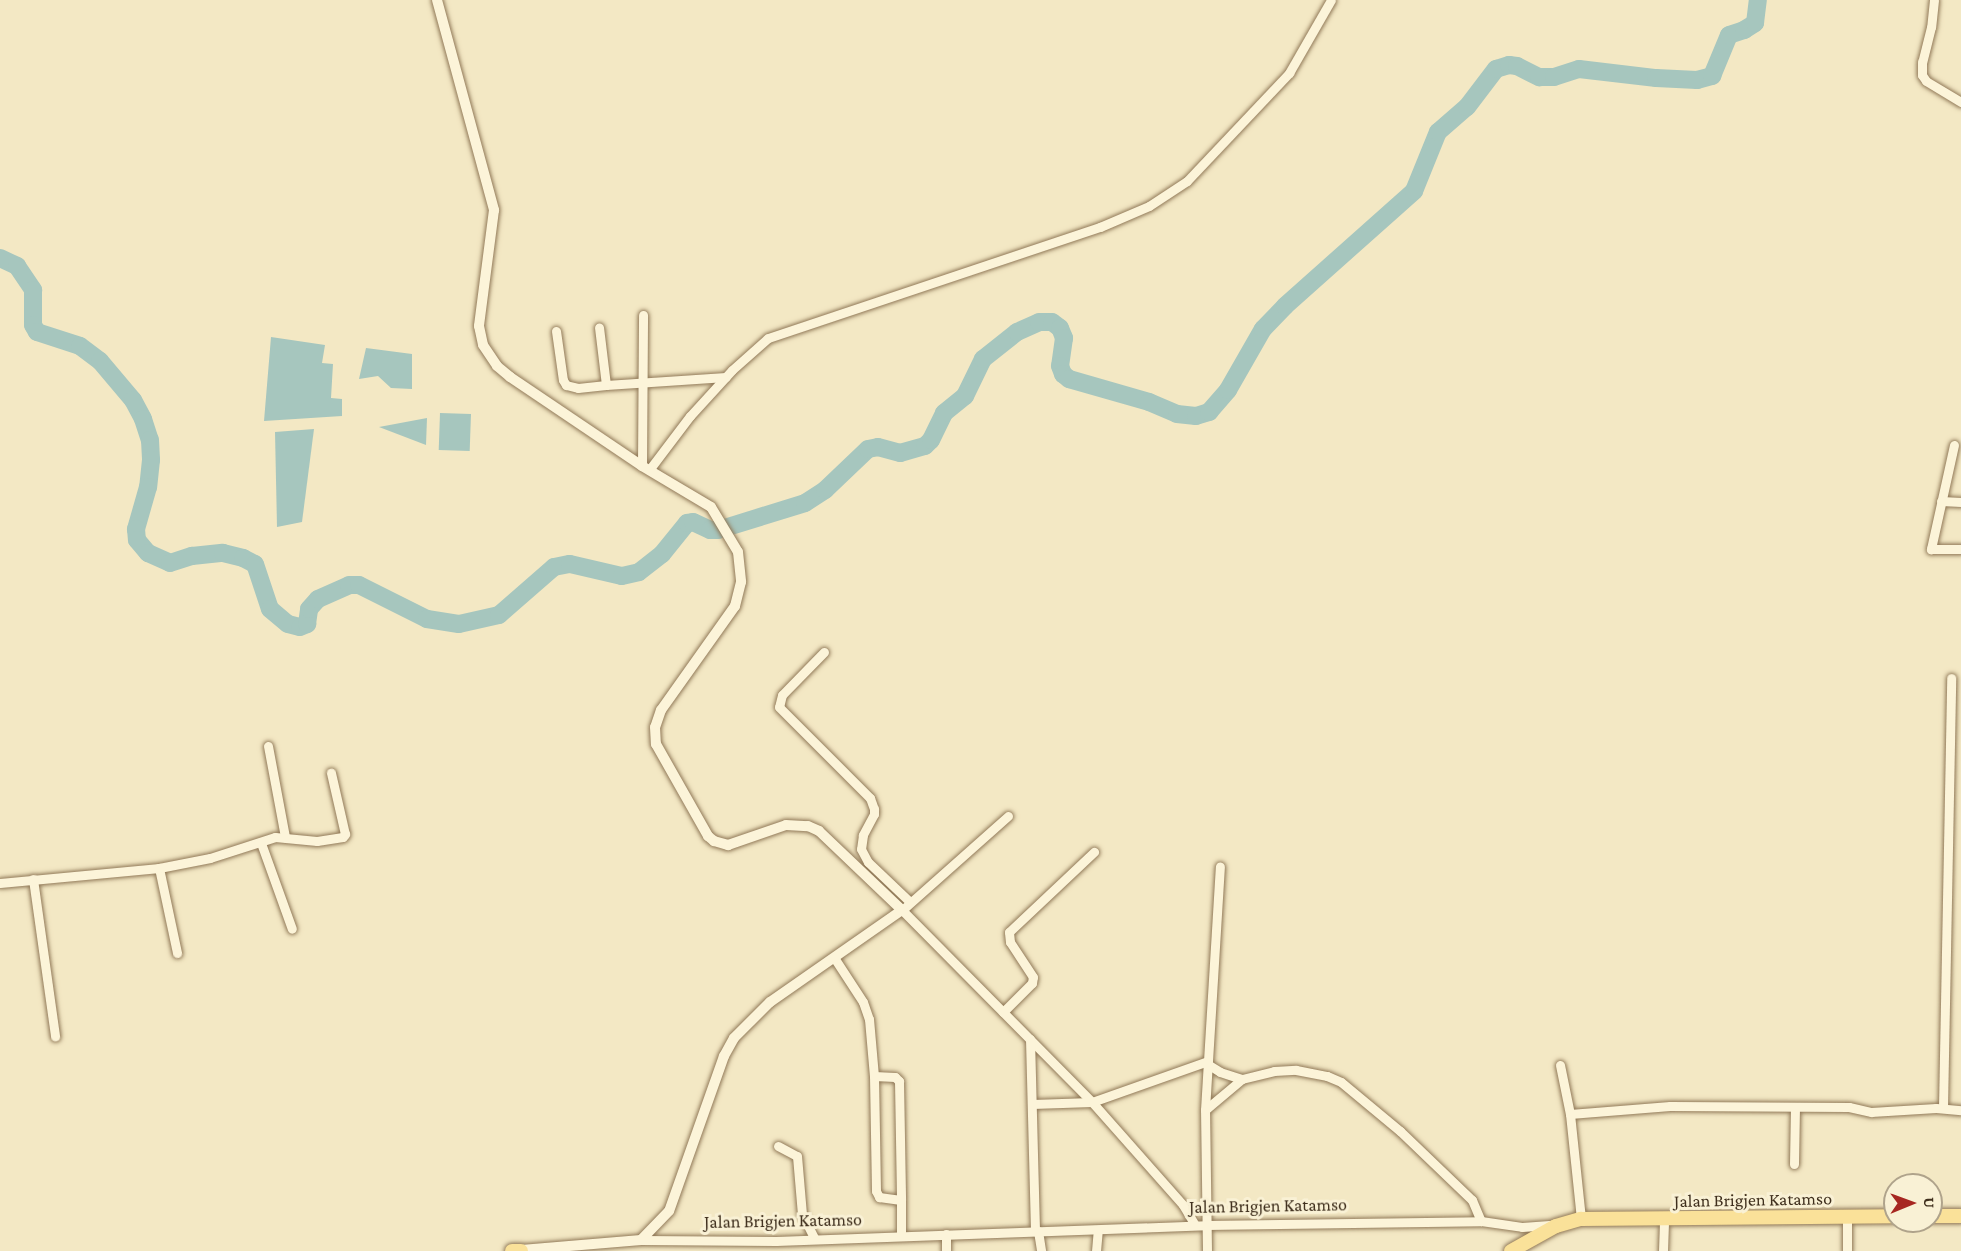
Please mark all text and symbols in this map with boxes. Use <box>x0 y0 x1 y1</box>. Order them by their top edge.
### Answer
north arrow <box>1883 1173 1943 1233</box>
street label: Jalan Brigjen Katamso <box>1674 1188 1832 1212</box>
street label: Jalan Brigjen Katamso <box>1189 1194 1347 1218</box>
text: U <box>1921 1197 1938 1208</box>
street label: Jalan Brigjen Katamso <box>704 1209 862 1233</box>

